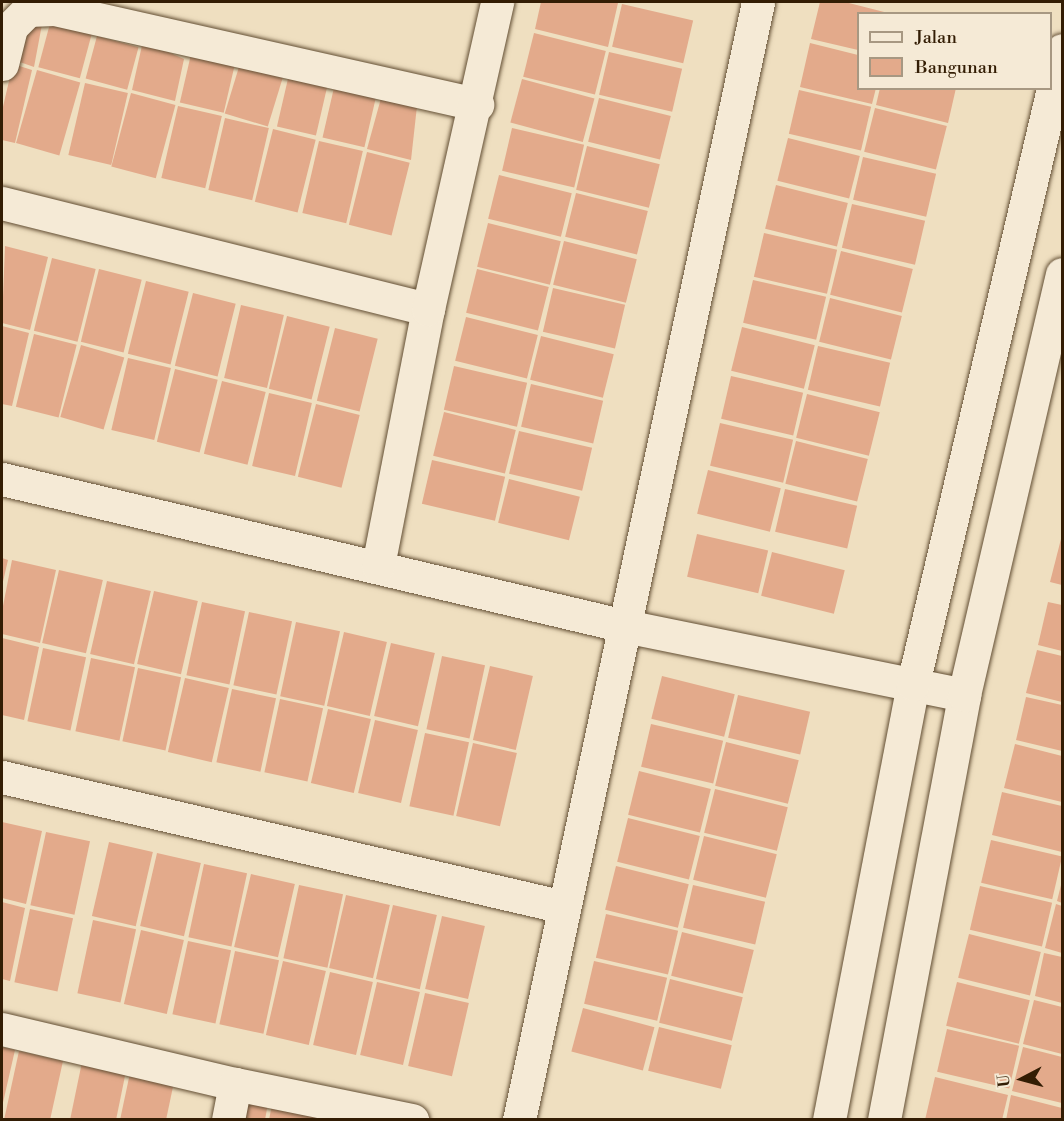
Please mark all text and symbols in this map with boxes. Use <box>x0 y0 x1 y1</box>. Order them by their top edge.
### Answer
legend <box>857 12 1052 90</box>
text: Jalan <box>915 26 957 49</box>
text: Bangunan <box>915 56 998 79</box>
north arrow <box>992 1049 1052 1109</box>
text: U <box>994 1074 1015 1088</box>

